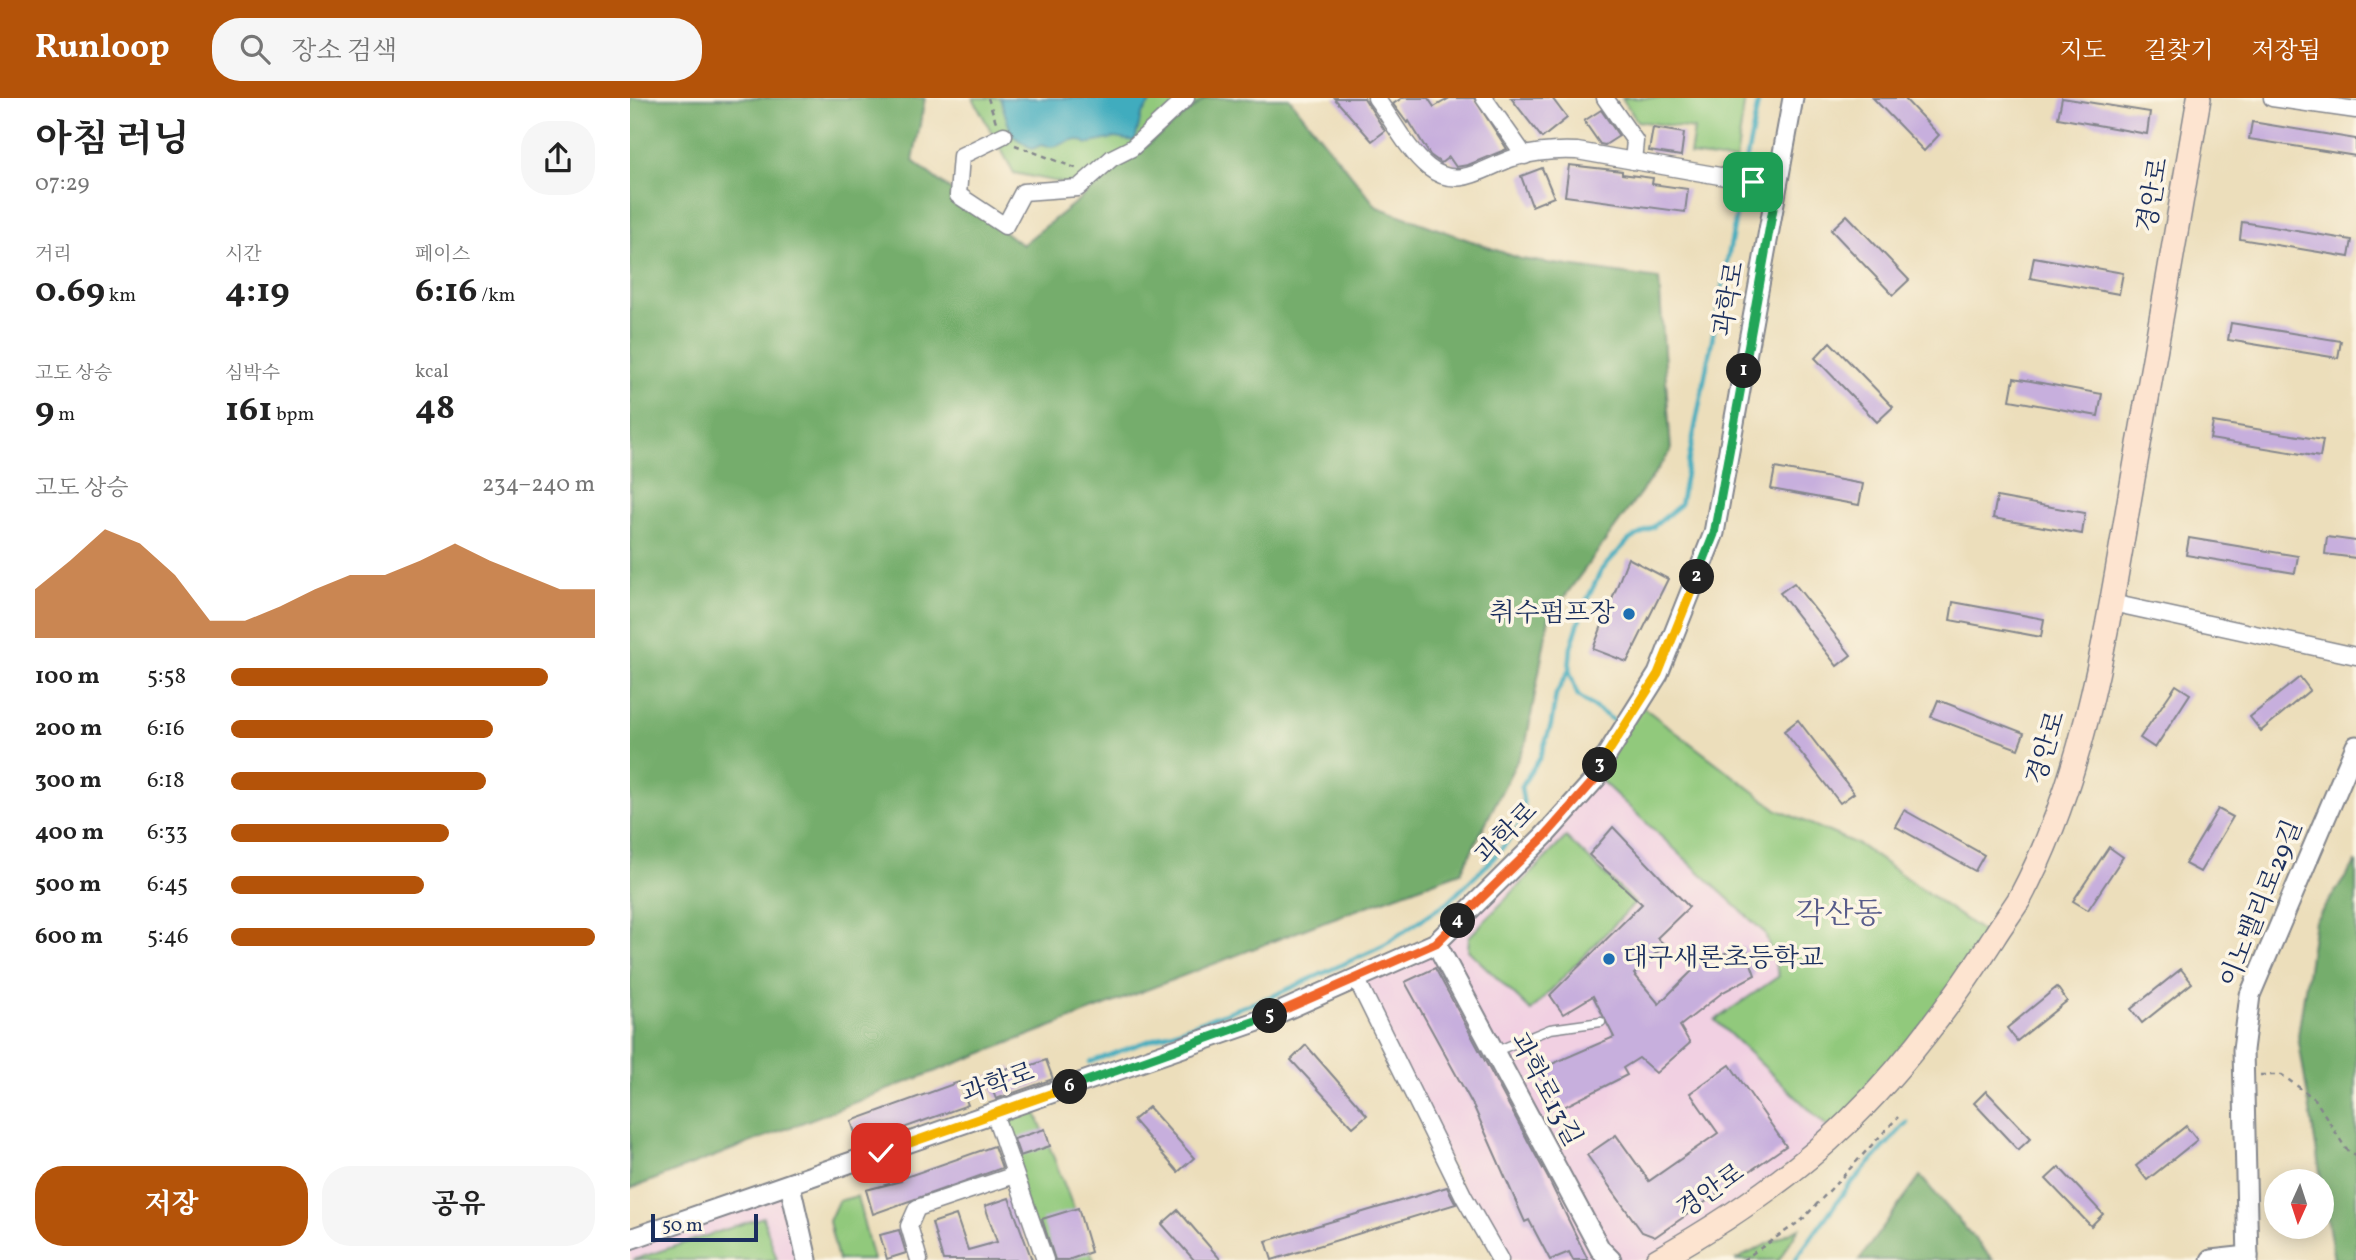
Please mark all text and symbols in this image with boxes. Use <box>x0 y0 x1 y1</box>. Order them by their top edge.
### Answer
search box <box>212 18 702 81</box>
text: Runloop <box>35 26 170 72</box>
icon: search <box>236 30 274 68</box>
text: 장소 검색 <box>292 34 397 70</box>
text: 지도 <box>2060 35 2106 69</box>
text: 길찾기 <box>2144 35 2213 69</box>
text: 저장됨 <box>2251 35 2321 69</box>
text: 아침 러닝 <box>35 115 189 168</box>
button: share <box>521 121 595 195</box>
pin <box>1723 152 1783 212</box>
street label: 경안로 <box>2130 155 2178 235</box>
icon: arrive <box>1734 163 1772 201</box>
text: 07:29 <box>35 168 89 200</box>
text: 거리 <box>35 242 72 268</box>
text: 시간 <box>225 242 262 268</box>
text: 페이스 <box>415 242 470 268</box>
street label: 과학로 <box>1706 259 1754 339</box>
text: 0.69 <box>35 268 105 316</box>
text: 4:19 <box>225 268 290 316</box>
text: 6:16 <box>415 268 477 316</box>
text: km <box>105 283 136 309</box>
text: /km <box>477 283 515 309</box>
pin: 1 <box>1726 354 1762 388</box>
text: 1 <box>1740 357 1747 383</box>
text: kcal <box>415 359 449 385</box>
text: 고도 상승 <box>35 361 112 387</box>
text: 심박수 <box>225 361 280 387</box>
text: 48 <box>415 385 455 433</box>
text: 9 <box>35 387 54 435</box>
text: 161 <box>225 387 272 435</box>
text: m <box>54 402 75 428</box>
text: bpm <box>272 402 314 428</box>
text: 234–240 m <box>482 469 595 501</box>
text: 고도 상승 <box>35 473 128 505</box>
pin: 2 <box>1680 560 1714 594</box>
text: 2 <box>1692 563 1701 589</box>
place label: 취수펌프장 <box>1489 596 1615 632</box>
marker: 취수펌프장 <box>1621 606 1637 622</box>
text: 100 m <box>35 661 100 693</box>
text: 5:58 <box>147 661 186 693</box>
street label: 경안로 <box>2019 707 2075 789</box>
text: 200 m <box>35 713 102 745</box>
text: 6:16 <box>147 713 185 745</box>
pin: 3 <box>1583 748 1618 782</box>
text: 3 <box>1595 751 1604 777</box>
text: 300 m <box>35 765 102 797</box>
text: 6:18 <box>147 765 185 797</box>
street label: 과학로 <box>1468 795 1546 873</box>
street label: 이노밸리로29길 <box>2212 815 2312 993</box>
text: 400 m <box>35 817 104 849</box>
text: 6:33 <box>147 817 188 849</box>
text: 500 m <box>35 869 101 901</box>
text: 6:45 <box>147 869 188 901</box>
district label: 각산동 <box>1796 894 1882 936</box>
pin: 4 <box>1440 904 1476 938</box>
text: 4 <box>1452 907 1463 933</box>
text: 600 m <box>35 921 103 953</box>
text: 5:46 <box>147 921 189 953</box>
place label: 대구새론초등학교 <box>1623 941 1824 977</box>
marker: 대구새론초등학교 <box>1601 951 1617 967</box>
pin: 5 <box>1252 998 1288 1034</box>
text: 5 <box>1265 1002 1274 1028</box>
street label: 과학로13길 <box>1500 1027 1590 1153</box>
street label: 과학로 <box>957 1055 1039 1113</box>
pin: 6 <box>1052 1070 1088 1104</box>
text: 6 <box>1064 1073 1075 1099</box>
pin <box>851 1123 911 1183</box>
icon: check <box>862 1134 900 1172</box>
street label: 경안로 <box>1670 1156 1752 1228</box>
button: 저장 <box>35 1166 308 1246</box>
button: 공유 <box>322 1166 595 1246</box>
north arrow <box>2264 1169 2334 1239</box>
map controls <box>2264 1169 2334 1239</box>
scale bar <box>651 1211 758 1243</box>
text: 50 m <box>662 1213 703 1239</box>

